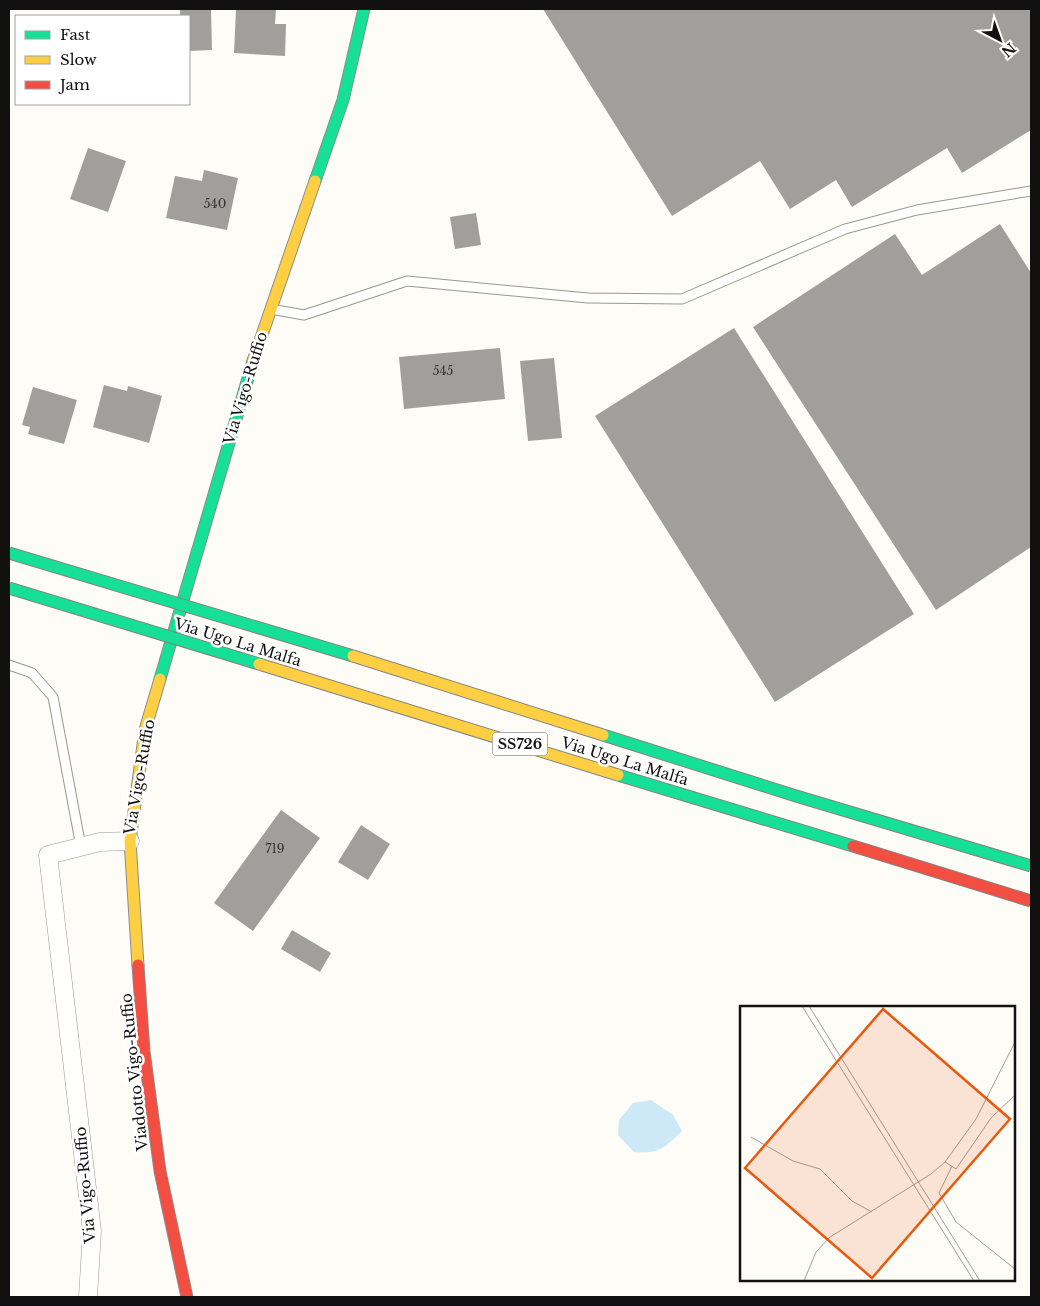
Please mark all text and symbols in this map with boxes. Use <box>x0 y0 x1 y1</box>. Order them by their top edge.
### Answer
legend <box>15 15 190 105</box>
north arrow <box>975 15 1025 65</box>
text: Fast <box>60 25 91 44</box>
text: N <box>998 39 1019 61</box>
text: Slow <box>60 50 97 69</box>
text: Jam <box>58 75 90 94</box>
house number: 540 <box>204 196 226 211</box>
street label: Via Vigo-Ruffio <box>219 329 271 448</box>
house number: 545 <box>433 363 454 378</box>
street label: Via Ugo La Malfa <box>171 613 305 671</box>
street label: Via Vigo-Ruffio <box>119 718 159 837</box>
road number: SS726 <box>492 732 548 756</box>
street label: Via Ugo La Malfa <box>558 732 692 790</box>
house number: 719 <box>265 841 285 856</box>
street label: Viadotto Vigo-Ruffio <box>116 992 152 1153</box>
inset map <box>740 1006 1015 1281</box>
street label: Via Vigo-Ruffio <box>70 1126 100 1245</box>

